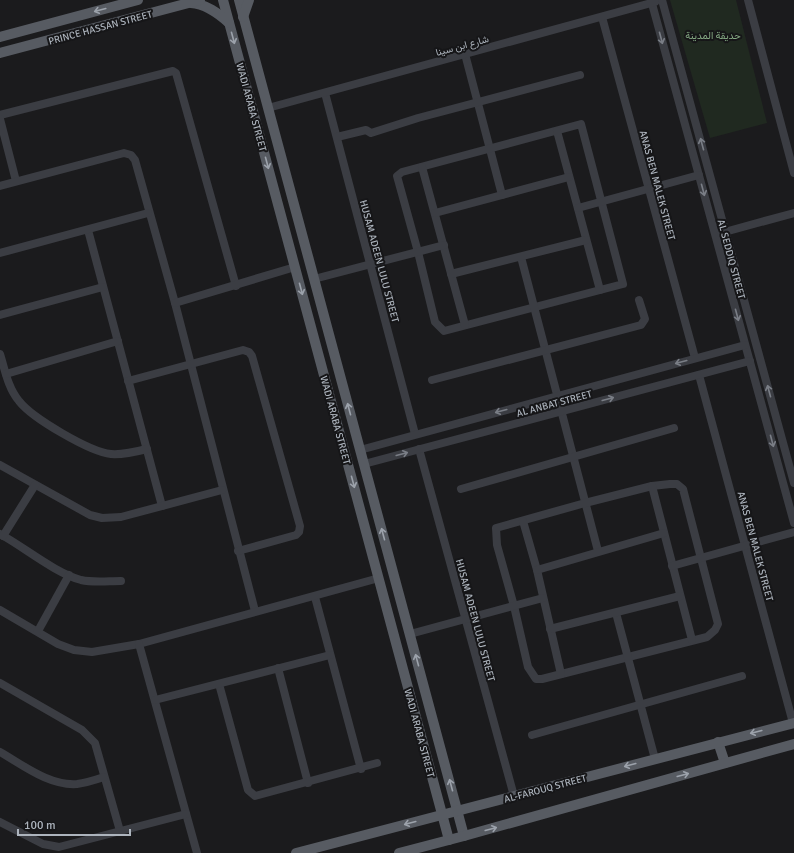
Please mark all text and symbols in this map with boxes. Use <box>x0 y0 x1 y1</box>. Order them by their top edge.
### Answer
one-way arrow <box>94 7 107 14</box>
street label: PRINCE HASSAN STREET <box>47 8 153 48</box>
park label: حديقة المدينة <box>685 30 741 42</box>
one-way arrow <box>230 31 237 44</box>
one-way arrow <box>658 31 666 44</box>
street label: شارع ابن سينا <box>434 33 490 59</box>
street label: WADI ARABA STREET <box>233 62 269 153</box>
street label: ANAS BEN MALEK STREET <box>637 129 677 241</box>
one-way arrow <box>697 138 705 151</box>
one-way arrow <box>264 156 271 169</box>
one-way arrow <box>700 183 707 196</box>
street label: HUSAM ADEEN LULU STREET <box>357 199 401 324</box>
street label: AL SEDDIQ STREET <box>715 218 747 300</box>
one-way arrow <box>297 282 305 295</box>
one-way arrow <box>734 309 742 322</box>
one-way arrow <box>674 359 687 366</box>
street label: WADI ARABA STREET <box>317 375 353 466</box>
one-way arrow <box>765 385 772 398</box>
street label: AL ANBAT STREET <box>515 388 593 420</box>
one-way arrow <box>602 394 615 402</box>
one-way arrow <box>345 402 352 415</box>
one-way arrow <box>495 408 508 415</box>
one-way arrow <box>769 434 776 447</box>
one-way arrow <box>395 449 408 457</box>
one-way arrow <box>350 475 357 488</box>
street label: ANAS BEN MALEK STREET <box>735 490 775 602</box>
one-way arrow <box>379 528 386 541</box>
street label: HUSAM ADEEN LULU STREET <box>453 558 497 683</box>
one-way arrow <box>413 653 420 666</box>
street label: WADI ARABA STREET <box>401 688 437 779</box>
one-way arrow <box>750 729 763 736</box>
one-way arrow <box>624 762 637 769</box>
one-way arrow <box>676 771 689 778</box>
street label: AL-FAROUQ STREET <box>503 772 588 806</box>
one-way arrow <box>446 779 454 792</box>
scale bar <box>18 811 130 837</box>
text: 100 m <box>24 818 56 833</box>
one-way arrow <box>404 820 417 827</box>
one-way arrow <box>484 825 497 832</box>

